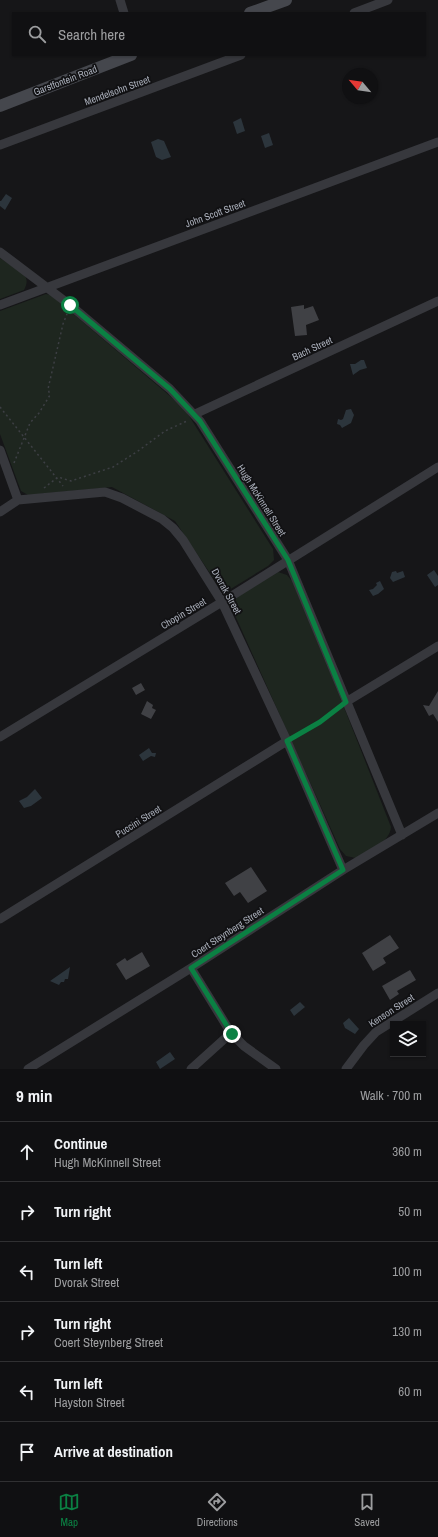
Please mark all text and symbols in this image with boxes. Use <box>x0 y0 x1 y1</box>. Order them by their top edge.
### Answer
search box <box>12 12 426 56</box>
icon: search <box>26 23 48 45</box>
text: Search here <box>58 24 125 45</box>
street label: Garstfontein Road <box>32 62 99 99</box>
north arrow <box>342 68 378 104</box>
street label: Mendelsohn Street <box>83 72 152 108</box>
street label: John Scott Street <box>183 196 248 230</box>
route start <box>61 296 79 314</box>
street label: Bach Street <box>290 333 335 363</box>
street label: Hugh McKinnell Street <box>234 462 289 539</box>
street label: Dvorak Street <box>209 566 245 617</box>
street label: Chopin Street <box>158 594 209 632</box>
street label: Puccini Street <box>113 802 164 841</box>
street label: Coert Steynberg Street <box>189 904 267 961</box>
street label: Kenson Street <box>366 990 417 1030</box>
map controls <box>390 1021 426 1057</box>
button: layers <box>390 1021 426 1057</box>
route end <box>223 1025 241 1043</box>
text: 9 min <box>16 1084 52 1107</box>
text: Walk · 700 m <box>360 1087 422 1104</box>
text: Continue <box>54 1133 107 1154</box>
icon: ahead <box>16 1141 38 1163</box>
text: 360 m <box>392 1143 422 1160</box>
text: Hugh McKinnell Street <box>54 1154 161 1171</box>
icon: right <box>16 1201 38 1223</box>
text: Turn right <box>54 1201 111 1222</box>
text: 50 m <box>398 1203 422 1220</box>
text: Turn left <box>54 1253 102 1274</box>
icon: left <box>16 1261 38 1283</box>
text: 100 m <box>392 1263 422 1280</box>
text: Dvorak Street <box>54 1274 119 1291</box>
text: Turn right <box>54 1313 111 1334</box>
icon: right <box>16 1321 38 1343</box>
text: 130 m <box>392 1323 422 1340</box>
text: Coert Steynberg Street <box>54 1334 163 1351</box>
text: Turn left <box>54 1373 102 1394</box>
icon: left <box>16 1381 38 1403</box>
text: 60 m <box>398 1383 422 1400</box>
text: Hayston Street <box>54 1394 125 1411</box>
icon: arrive <box>16 1441 38 1463</box>
text: Arrive at destination <box>54 1441 173 1462</box>
tab: Map <box>58 1491 80 1529</box>
tab: Directions <box>197 1491 238 1529</box>
tab: Saved <box>354 1491 380 1529</box>

